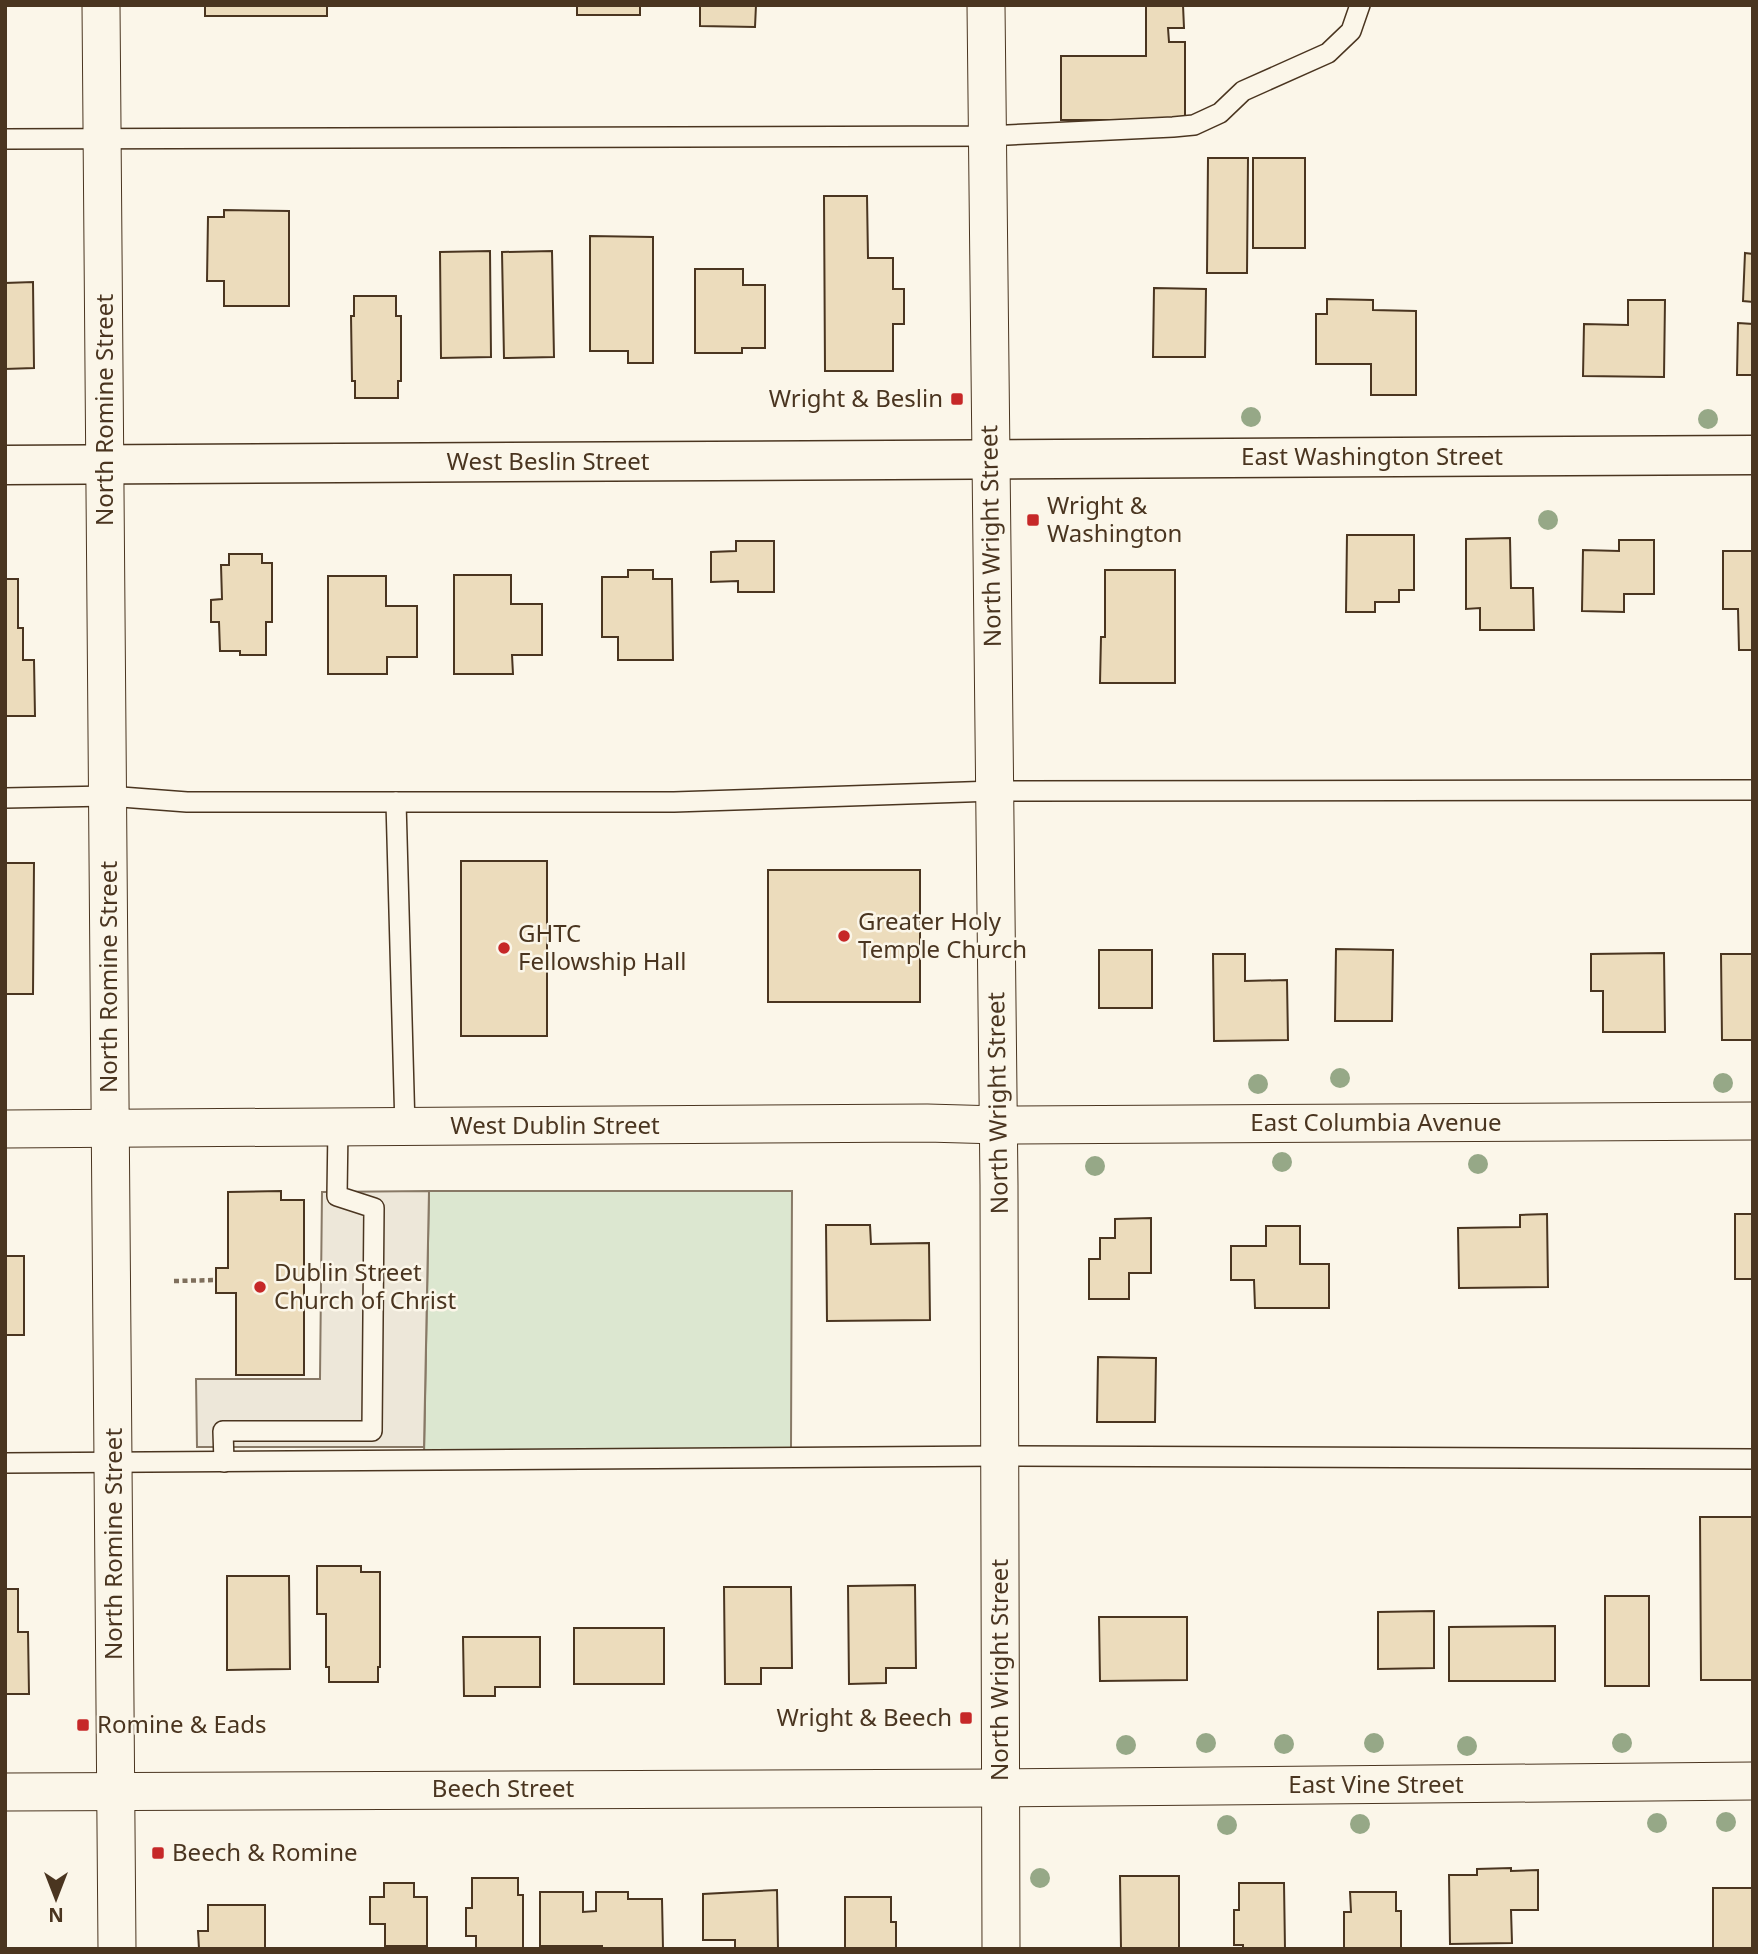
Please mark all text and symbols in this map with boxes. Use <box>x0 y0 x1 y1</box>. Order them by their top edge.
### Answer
street label: North Romine Street <box>87 294 120 526</box>
place label: Wright & Beslin <box>769 381 943 414</box>
marker: Wright & Beslin <box>949 391 965 407</box>
street label: North Wright Street <box>971 424 1008 647</box>
street label: East Washington Street <box>1241 439 1503 472</box>
street label: West Beslin Street <box>447 444 650 477</box>
place label: Wright & Washington <box>1047 488 1182 549</box>
marker: Wright & Washington <box>1025 512 1041 528</box>
street label: North Romine Street <box>91 861 124 1093</box>
place label: Greater Holy Temple Church <box>858 904 1027 965</box>
place label: GHTC Fellowship Hall <box>518 916 686 977</box>
marker: Greater Holy Temple Church <box>836 928 852 944</box>
marker: GHTC Fellowship Hall <box>496 940 512 956</box>
street label: North Wright Street <box>978 991 1015 1214</box>
street label: East Columbia Avenue <box>1250 1105 1502 1138</box>
street label: West Dublin Street <box>450 1108 660 1141</box>
place label: Dublin Street Church of Christ <box>274 1255 456 1316</box>
marker: Dublin Street Church of Christ <box>252 1279 268 1295</box>
street label: North Romine Street <box>96 1428 129 1660</box>
street label: North Wright Street <box>982 1559 1015 1781</box>
place label: Wright & Beech <box>776 1700 952 1733</box>
place label: Romine & Eads <box>97 1707 267 1740</box>
marker: Wright & Beech <box>958 1710 974 1726</box>
marker: Romine & Eads <box>75 1717 91 1733</box>
street label: East Vine Street <box>1288 1767 1464 1800</box>
street label: Beech Street <box>432 1771 574 1804</box>
place label: Beech & Romine <box>172 1835 358 1868</box>
marker: Beech & Romine <box>150 1845 166 1861</box>
north arrow <box>21 1863 91 1933</box>
text: N <box>48 1902 64 1928</box>

